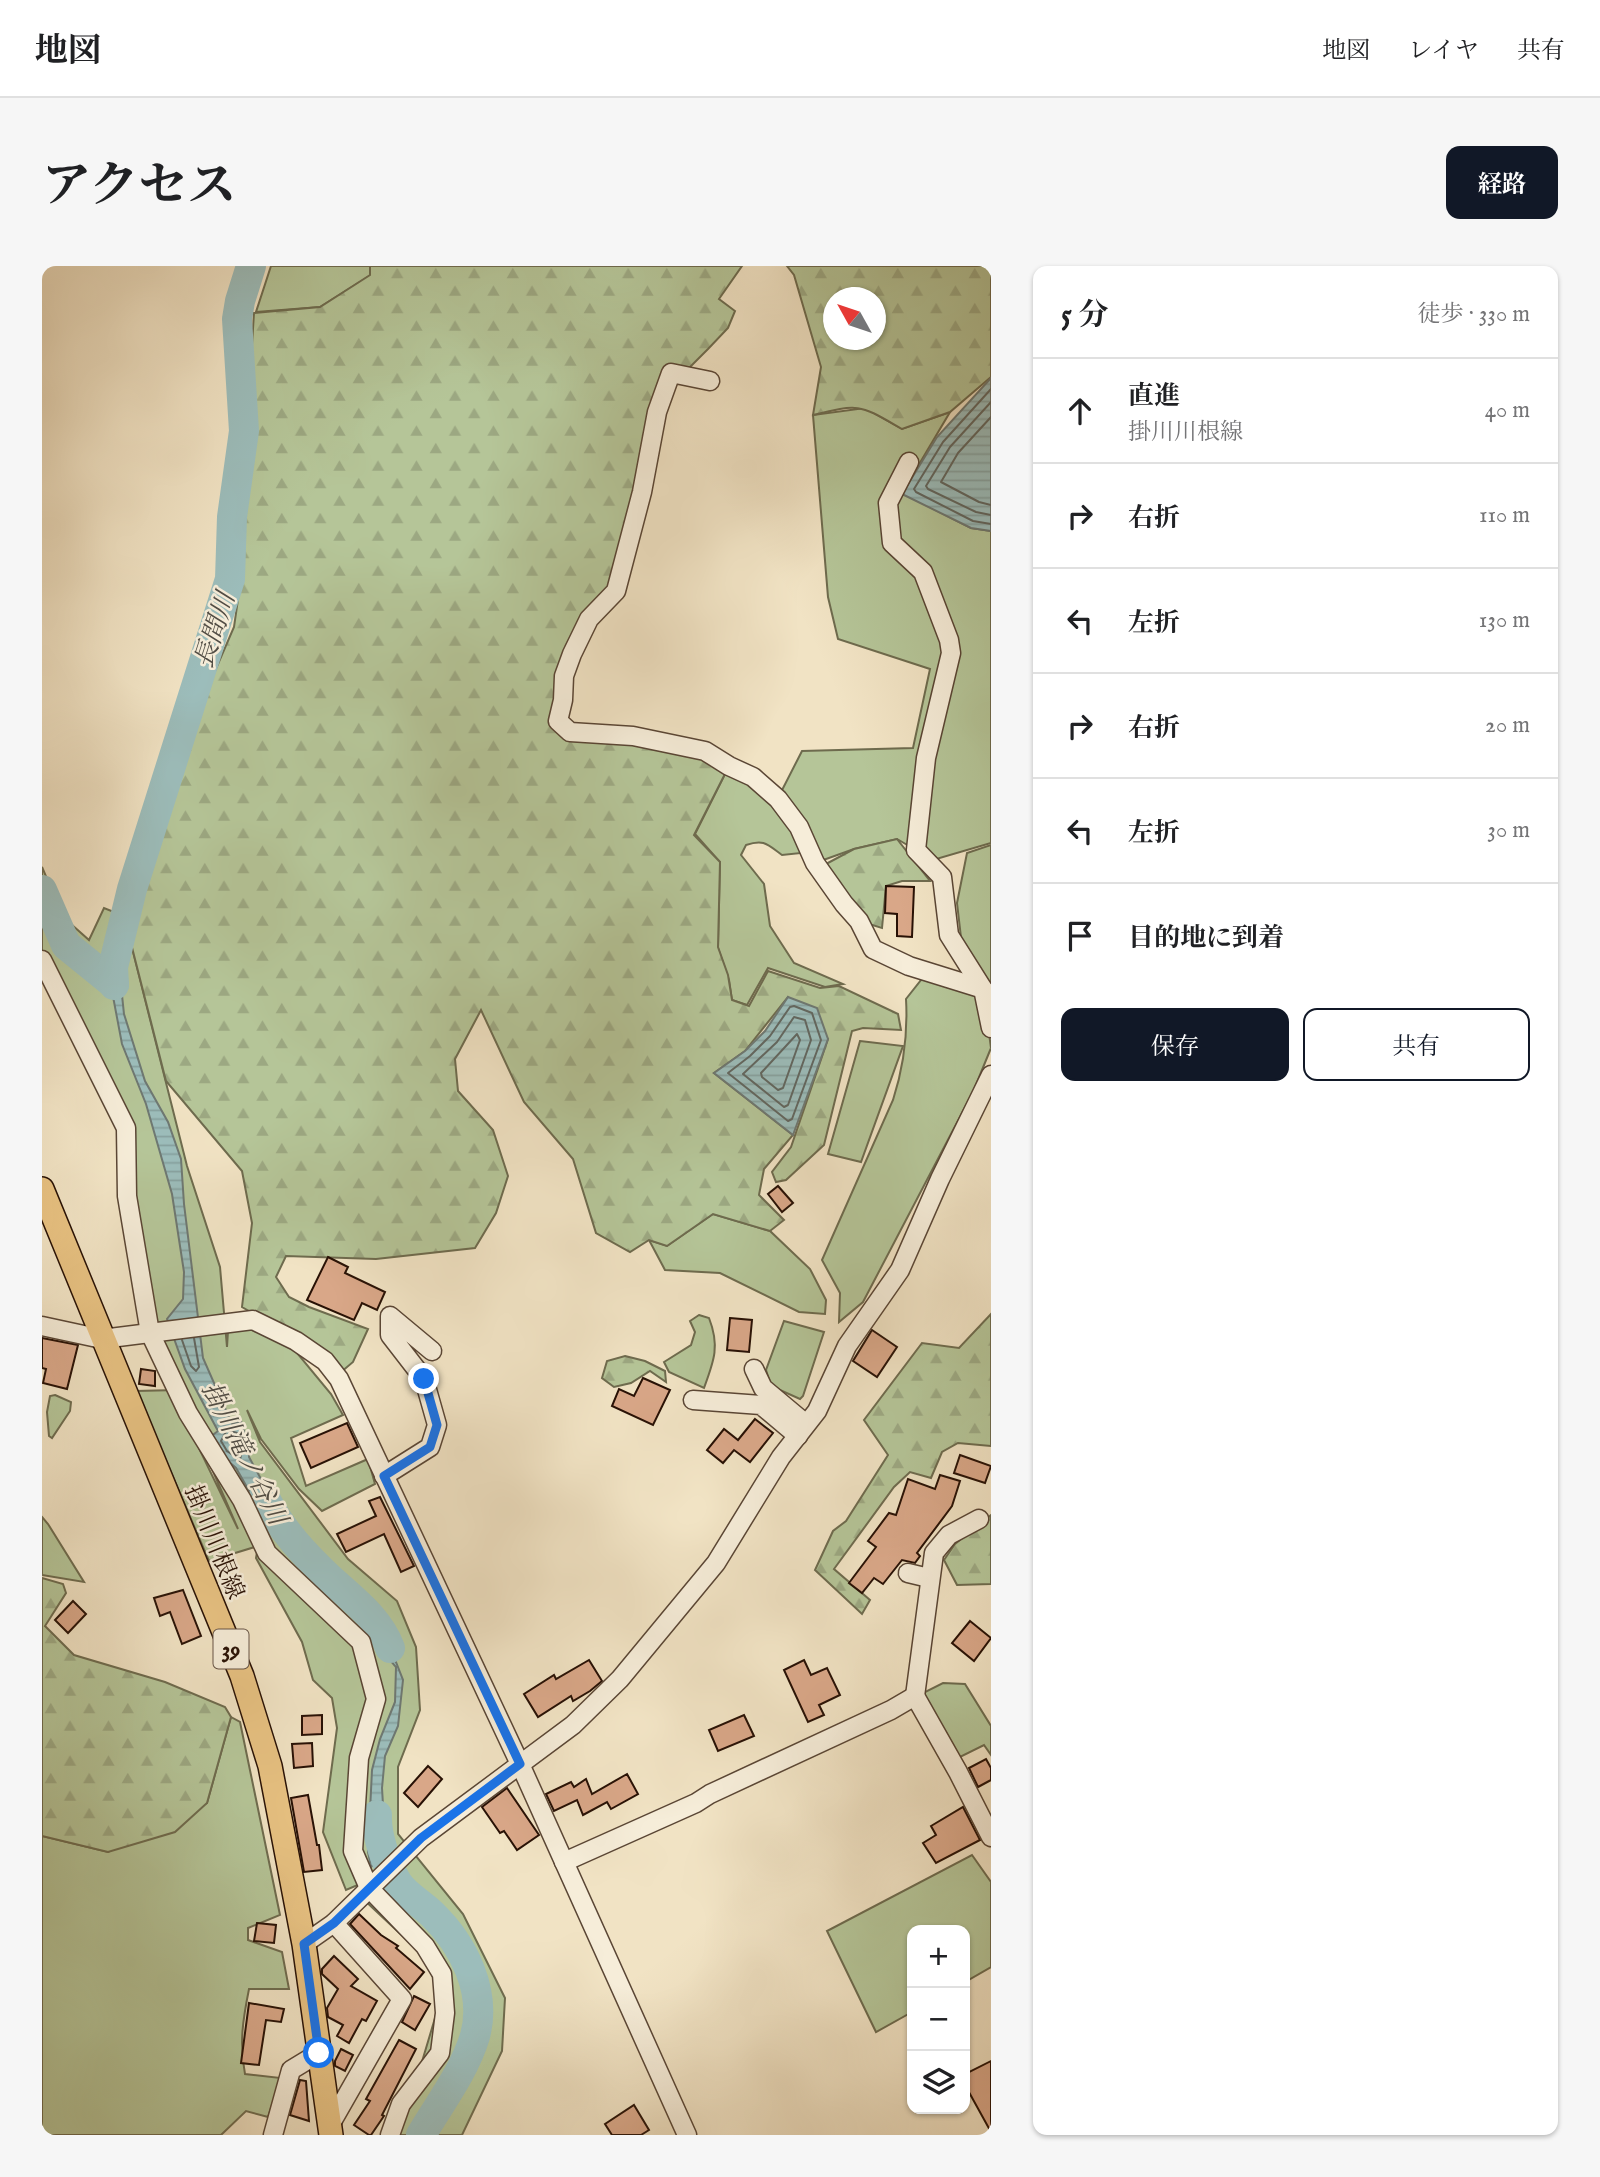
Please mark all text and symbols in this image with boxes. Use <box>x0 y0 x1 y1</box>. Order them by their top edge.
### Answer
text: 地図 <box>35 31 101 73</box>
text: 地図 <box>1322 36 1370 67</box>
text: レイヤ <box>1408 36 1479 67</box>
text: 共有 <box>1517 36 1565 67</box>
button: 経路 <box>1446 146 1558 219</box>
text: アクセス <box>42 157 237 219</box>
north arrow <box>823 287 886 350</box>
text: 5 分 <box>1061 297 1108 335</box>
text: 徒歩 · 330 m <box>1418 300 1530 329</box>
text: 直進 <box>1128 380 1180 413</box>
icon: ahead <box>1061 392 1099 430</box>
text: 40 m <box>1485 396 1530 425</box>
text: 掛川川根線 <box>1128 418 1243 447</box>
icon: right <box>1061 497 1099 535</box>
text: 110 m <box>1479 501 1530 530</box>
text: 右折 <box>1128 502 1180 535</box>
water label: 長間川 <box>188 585 244 673</box>
icon: left <box>1061 602 1099 640</box>
text: 130 m <box>1479 606 1530 635</box>
text: 左折 <box>1128 607 1180 640</box>
icon: right <box>1061 707 1099 745</box>
text: 20 m <box>1485 711 1530 740</box>
text: 右折 <box>1128 712 1180 745</box>
icon: left <box>1061 812 1099 850</box>
text: 30 m <box>1487 816 1530 845</box>
text: 左折 <box>1128 817 1180 850</box>
icon: arrive <box>1061 917 1099 955</box>
text: 目的地に到着 <box>1128 922 1284 955</box>
button: 保存 <box>1061 1008 1289 1081</box>
button: 共有 <box>1303 1008 1530 1081</box>
route end <box>408 1363 439 1394</box>
water label: 掛川滝ノ谷川 <box>194 1377 295 1533</box>
street label: 掛川川根線 <box>177 1481 250 1604</box>
road number: 39 <box>214 1630 248 1668</box>
map controls <box>907 1925 970 2114</box>
button: + <box>907 1925 970 1988</box>
button: − <box>907 1988 970 2051</box>
route start <box>303 2037 334 2068</box>
button: layers <box>907 2051 970 2114</box>

